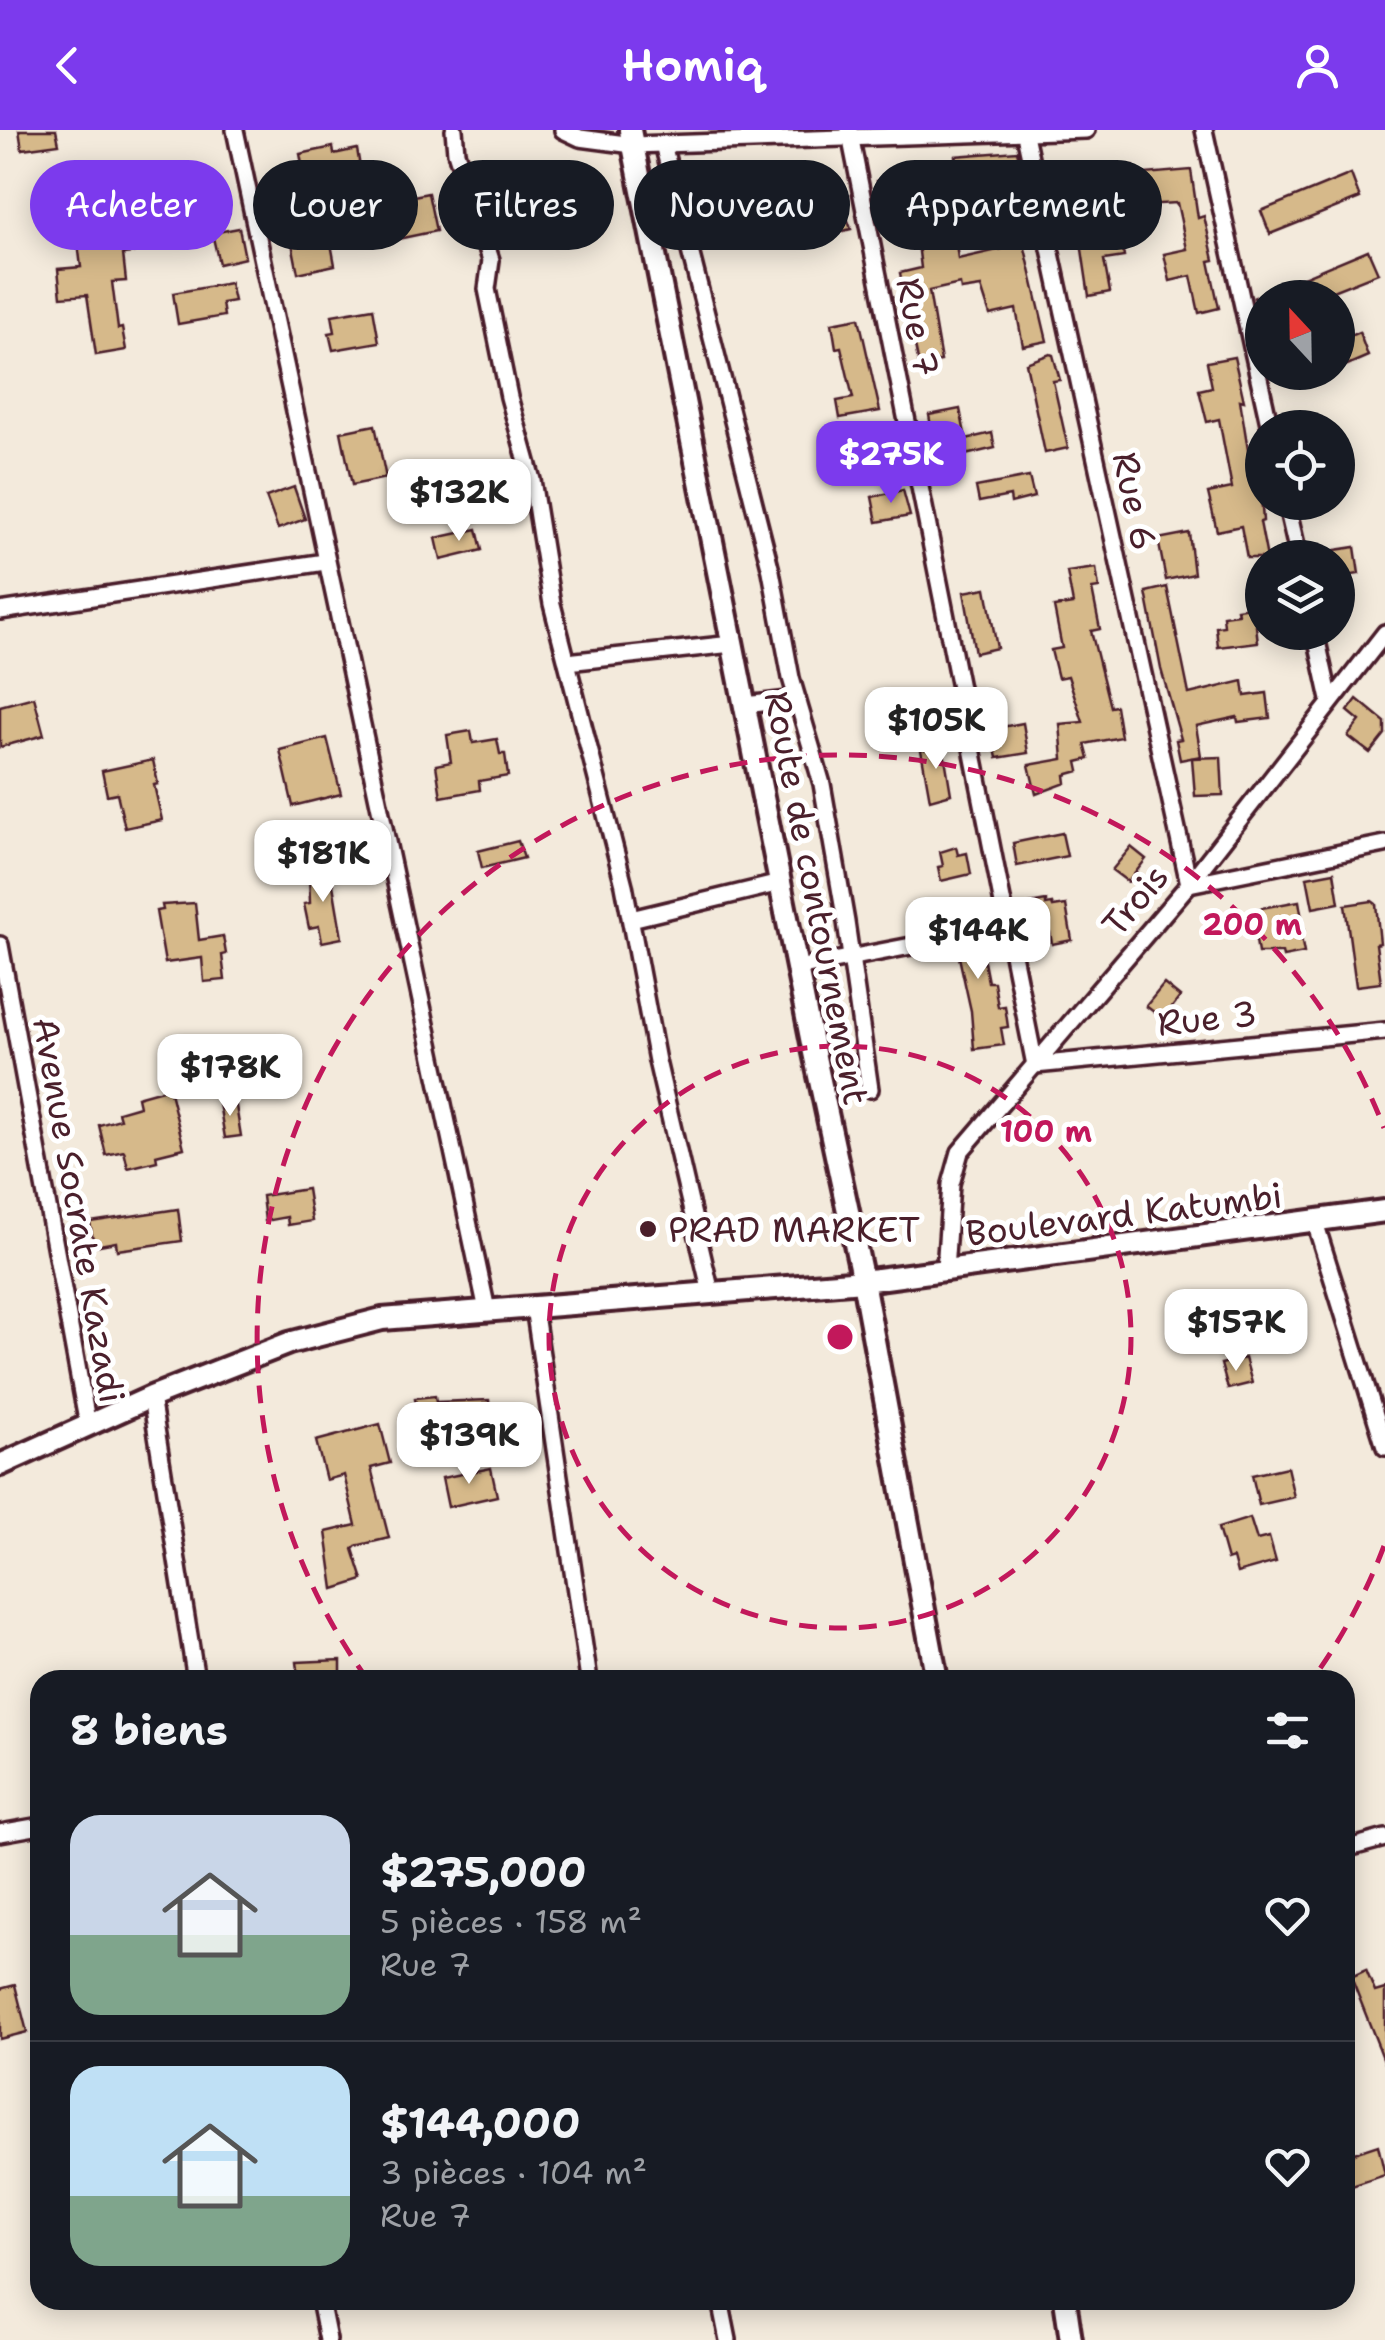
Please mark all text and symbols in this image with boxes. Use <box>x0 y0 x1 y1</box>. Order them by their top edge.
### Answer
text: Homiq <box>622 35 763 95</box>
icon: back <box>40 38 95 93</box>
icon: person <box>1290 38 1345 93</box>
chip: Acheter <box>30 160 233 250</box>
chip: Louer <box>253 160 418 250</box>
chip: Filtres <box>438 160 614 250</box>
chip: Nouveau <box>634 160 850 250</box>
chip: Appartement <box>870 160 1162 250</box>
street label: Rue 7 <box>885 274 951 380</box>
north arrow <box>1245 280 1355 390</box>
map controls <box>1245 280 1355 650</box>
button: locate <box>1245 410 1355 520</box>
pin: $275K <box>821 421 961 506</box>
text: $275K <box>838 432 944 475</box>
street label: Rue 6 <box>1102 447 1168 555</box>
pin: $132K <box>389 459 529 544</box>
text: $132K <box>409 470 509 513</box>
button: layers <box>1245 540 1355 650</box>
street label: Route de contournement <box>754 687 880 1109</box>
pin: $105K <box>866 687 1006 772</box>
text: $105K <box>887 698 985 741</box>
pin: $181K <box>253 820 393 905</box>
text: $181K <box>276 831 370 874</box>
street label: Trois <box>1091 854 1179 946</box>
pin: $144K <box>908 897 1048 982</box>
text: 200 m <box>1202 904 1302 945</box>
text: $144K <box>927 908 1029 951</box>
street label: Rue 3 <box>1155 989 1259 1047</box>
street label: Avenue Socrate Kazadi <box>22 1014 136 1406</box>
pin: $178K <box>160 1034 300 1119</box>
text: $178K <box>179 1045 281 1088</box>
text: 100 m <box>1000 1111 1092 1152</box>
street label: Boulevard Katumbi <box>963 1171 1285 1257</box>
place label: PRAD MARKET <box>668 1206 920 1253</box>
marker: PRAD MARKET <box>637 1218 659 1240</box>
pin: $157K <box>1166 1289 1306 1374</box>
text: $157K <box>1186 1300 1286 1343</box>
centre of rings <box>822 1319 858 1355</box>
pin: $139K <box>399 1402 539 1487</box>
text: $139K <box>419 1413 519 1456</box>
text: 8 biens <box>70 1702 228 1758</box>
icon: filters <box>1260 1703 1315 1758</box>
text: $275,000 <box>380 1844 587 1900</box>
icon: home <box>150 1855 270 1975</box>
icon: heart <box>1260 1888 1315 1943</box>
text: 5 pièces · 158 m² <box>380 1900 642 1943</box>
text: Rue 7 <box>380 1943 471 1986</box>
text: $144,000 <box>380 2095 581 2151</box>
icon: home <box>150 2106 270 2226</box>
icon: heart <box>1260 2139 1315 2194</box>
text: 3 pièces · 104 m² <box>380 2151 647 2194</box>
text: Rue 7 <box>380 2194 471 2237</box>

